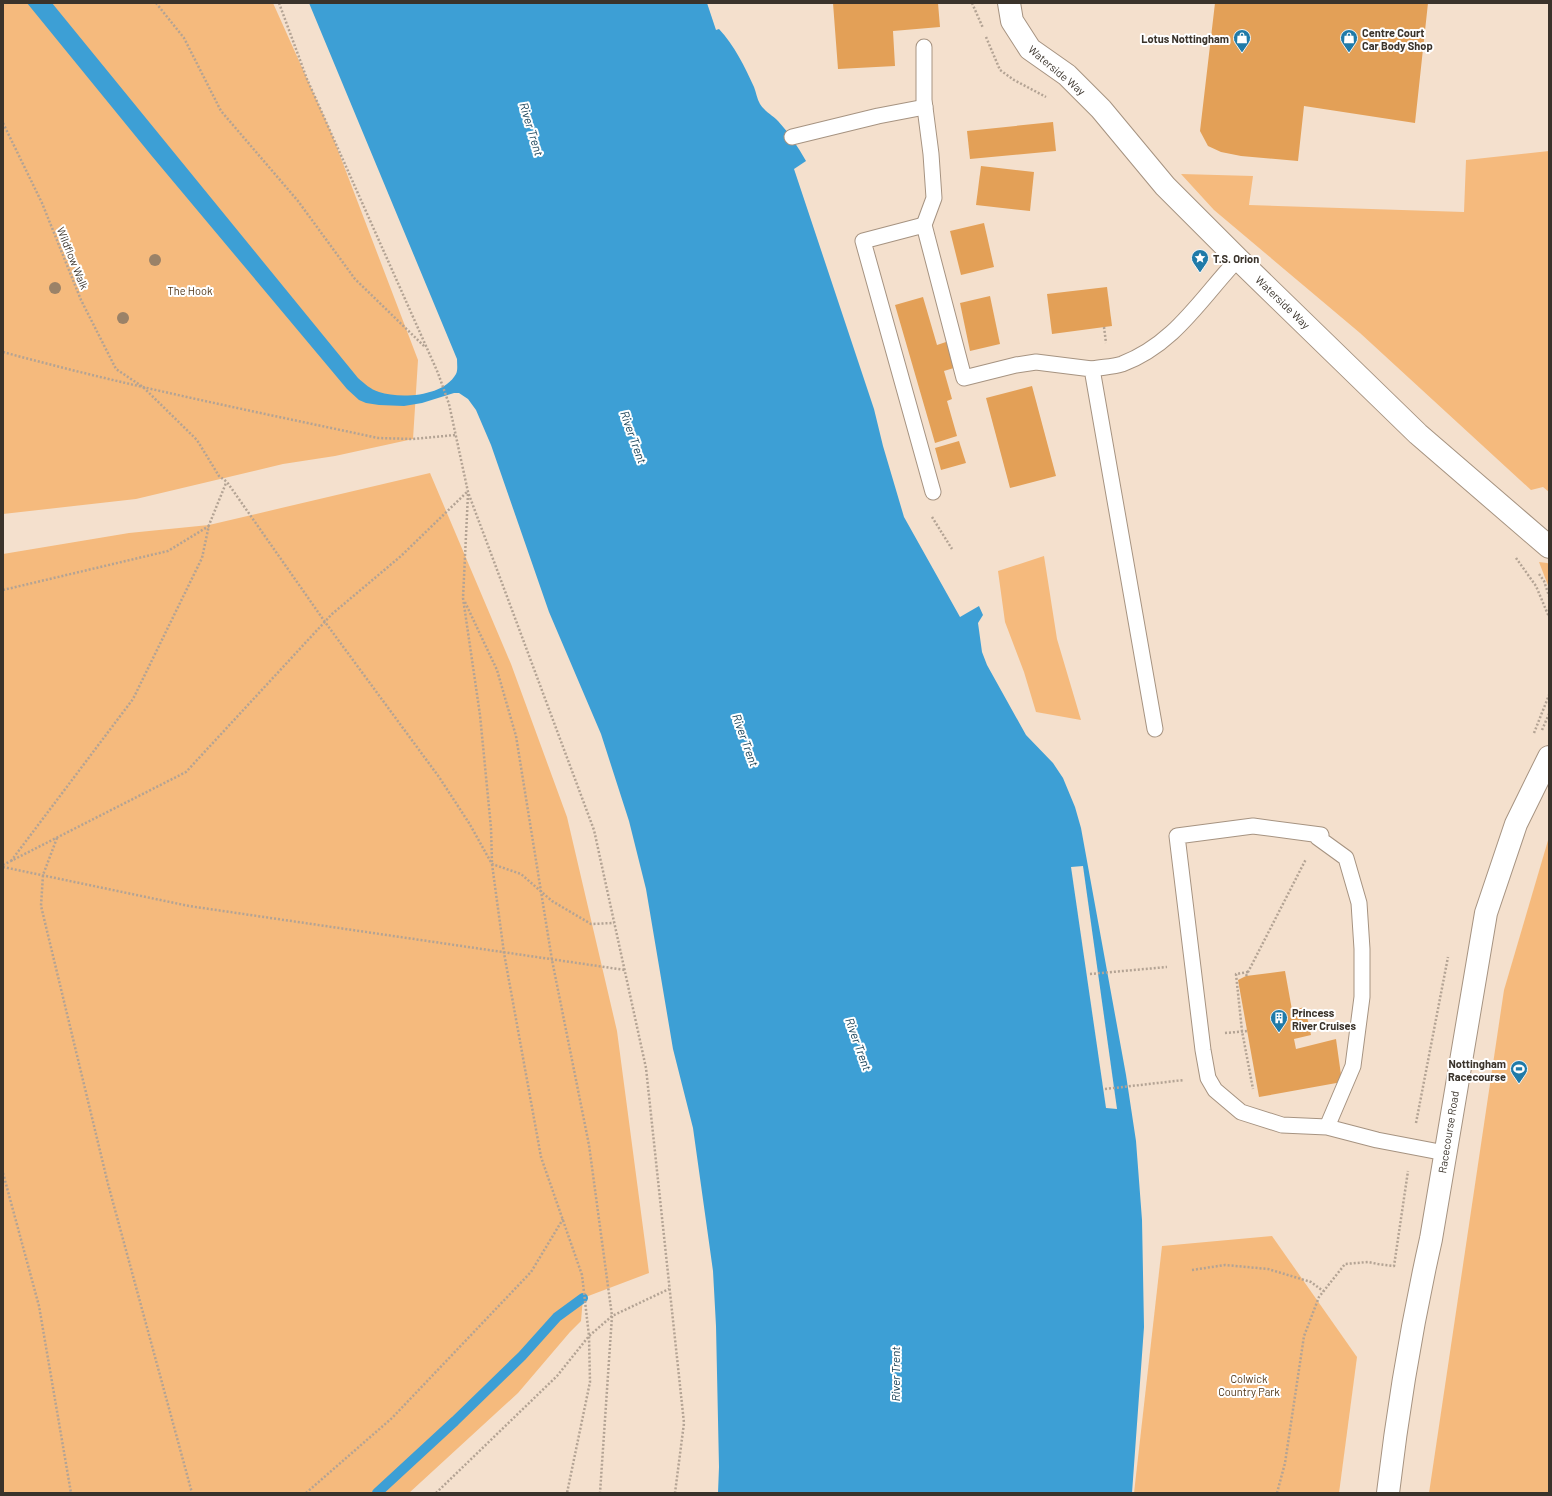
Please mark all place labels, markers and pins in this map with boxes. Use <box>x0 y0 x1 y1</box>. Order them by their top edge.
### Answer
place label: Centre Court Car Body Shop <box>1362 26 1433 52</box>
shop icon: Lotus Nottingham <box>1232 28 1252 53</box>
shop icon: Centre Court Car Body Shop <box>1339 28 1359 53</box>
place label: Lotus Nottingham <box>1141 32 1229 45</box>
place icon: T.S. Orion <box>1190 248 1210 273</box>
place label: T.S. Orion <box>1213 252 1259 265</box>
place label: Princess River Cruises <box>1292 1006 1356 1032</box>
building icon: Princess River Cruises <box>1269 1008 1289 1033</box>
place label: Nottingham Racecourse <box>1448 1057 1506 1083</box>
sports icon: Nottingham Racecourse <box>1509 1059 1529 1084</box>

